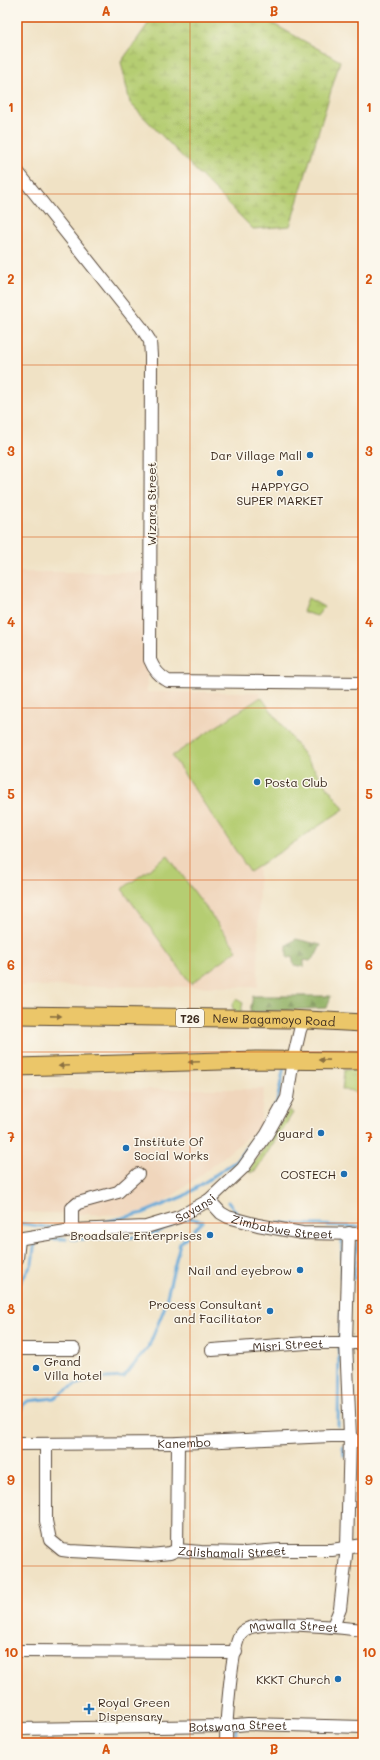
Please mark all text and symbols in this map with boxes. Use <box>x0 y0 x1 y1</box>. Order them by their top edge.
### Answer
text: A <box>101 2 111 19</box>
text: B <box>270 2 279 19</box>
text: 1 <box>8 98 14 115</box>
text: 1 <box>366 98 372 115</box>
text: 2 <box>7 270 15 287</box>
text: 2 <box>365 270 373 287</box>
text: 3 <box>7 442 15 459</box>
text: 3 <box>365 442 373 459</box>
place label: Dar Village Mall <box>210 447 302 463</box>
marker: Dar Village Mall <box>305 450 315 460</box>
street label: Wizara Street <box>143 462 159 546</box>
marker: HAPPYGO SUPER MARKET <box>275 468 285 478</box>
place label: HAPPYGO SUPER MARKET <box>237 478 324 508</box>
text: 4 <box>7 613 15 630</box>
text: 4 <box>365 613 373 630</box>
place label: Posta Club <box>265 774 328 790</box>
marker: Posta Club <box>252 777 262 787</box>
text: 5 <box>7 785 15 802</box>
text: 5 <box>365 785 373 802</box>
text: 6 <box>7 956 15 973</box>
text: 6 <box>365 956 373 973</box>
road number: T26 <box>176 1009 204 1027</box>
street label: New Bagamoyo Road <box>213 1010 336 1030</box>
one-way arrow <box>50 1013 63 1019</box>
one-way arrow <box>318 1057 330 1064</box>
one-way arrow <box>187 1059 200 1065</box>
one-way arrow <box>58 1062 70 1069</box>
place label: guard <box>278 1125 313 1141</box>
text: 7 <box>7 1128 15 1145</box>
marker: guard <box>316 1128 326 1138</box>
text: 7 <box>365 1128 373 1145</box>
place label: Institute Of Social Works <box>134 1133 209 1163</box>
marker: Institute Of Social Works <box>121 1143 131 1153</box>
place label: COSTECH <box>280 1166 336 1182</box>
marker: COSTECH <box>339 1169 349 1179</box>
street label: Sayansi <box>172 1190 219 1226</box>
street label: Zimbabwe Street <box>230 1210 333 1242</box>
place label: Broadsale Enterprises <box>70 1227 202 1243</box>
marker: Broadsale Enterprises <box>205 1230 215 1240</box>
place label: Nail and eyebrow <box>188 1262 292 1278</box>
marker: Nail and eyebrow <box>295 1265 305 1275</box>
place label: Process Consultant and Facilitator <box>149 1296 262 1326</box>
text: 8 <box>7 1300 15 1317</box>
text: 8 <box>365 1300 373 1317</box>
marker: Process Consultant and Facilitator <box>265 1306 275 1316</box>
street label: Misri Street <box>252 1335 323 1355</box>
place label: Grand Villa hotel <box>44 1353 102 1383</box>
marker: Grand Villa hotel <box>31 1363 41 1373</box>
street label: Kanembo <box>157 1434 211 1451</box>
text: 9 <box>7 1471 15 1488</box>
text: 9 <box>365 1471 373 1488</box>
street label: Zalishamali Street <box>177 1542 286 1561</box>
street label: Mawalla Street <box>247 1616 339 1636</box>
text: 10 <box>4 1643 18 1660</box>
text: 10 <box>362 1643 376 1660</box>
place label: KKKT Church <box>256 1671 330 1687</box>
marker: KKKT Church <box>333 1674 343 1684</box>
place label: Royal Green Dispensary <box>98 1694 170 1724</box>
marker: Royal Green Dispensary <box>83 1703 95 1715</box>
street label: Botswana Street <box>189 1716 287 1735</box>
text: A <box>101 1740 111 1757</box>
text: B <box>270 1740 279 1757</box>

